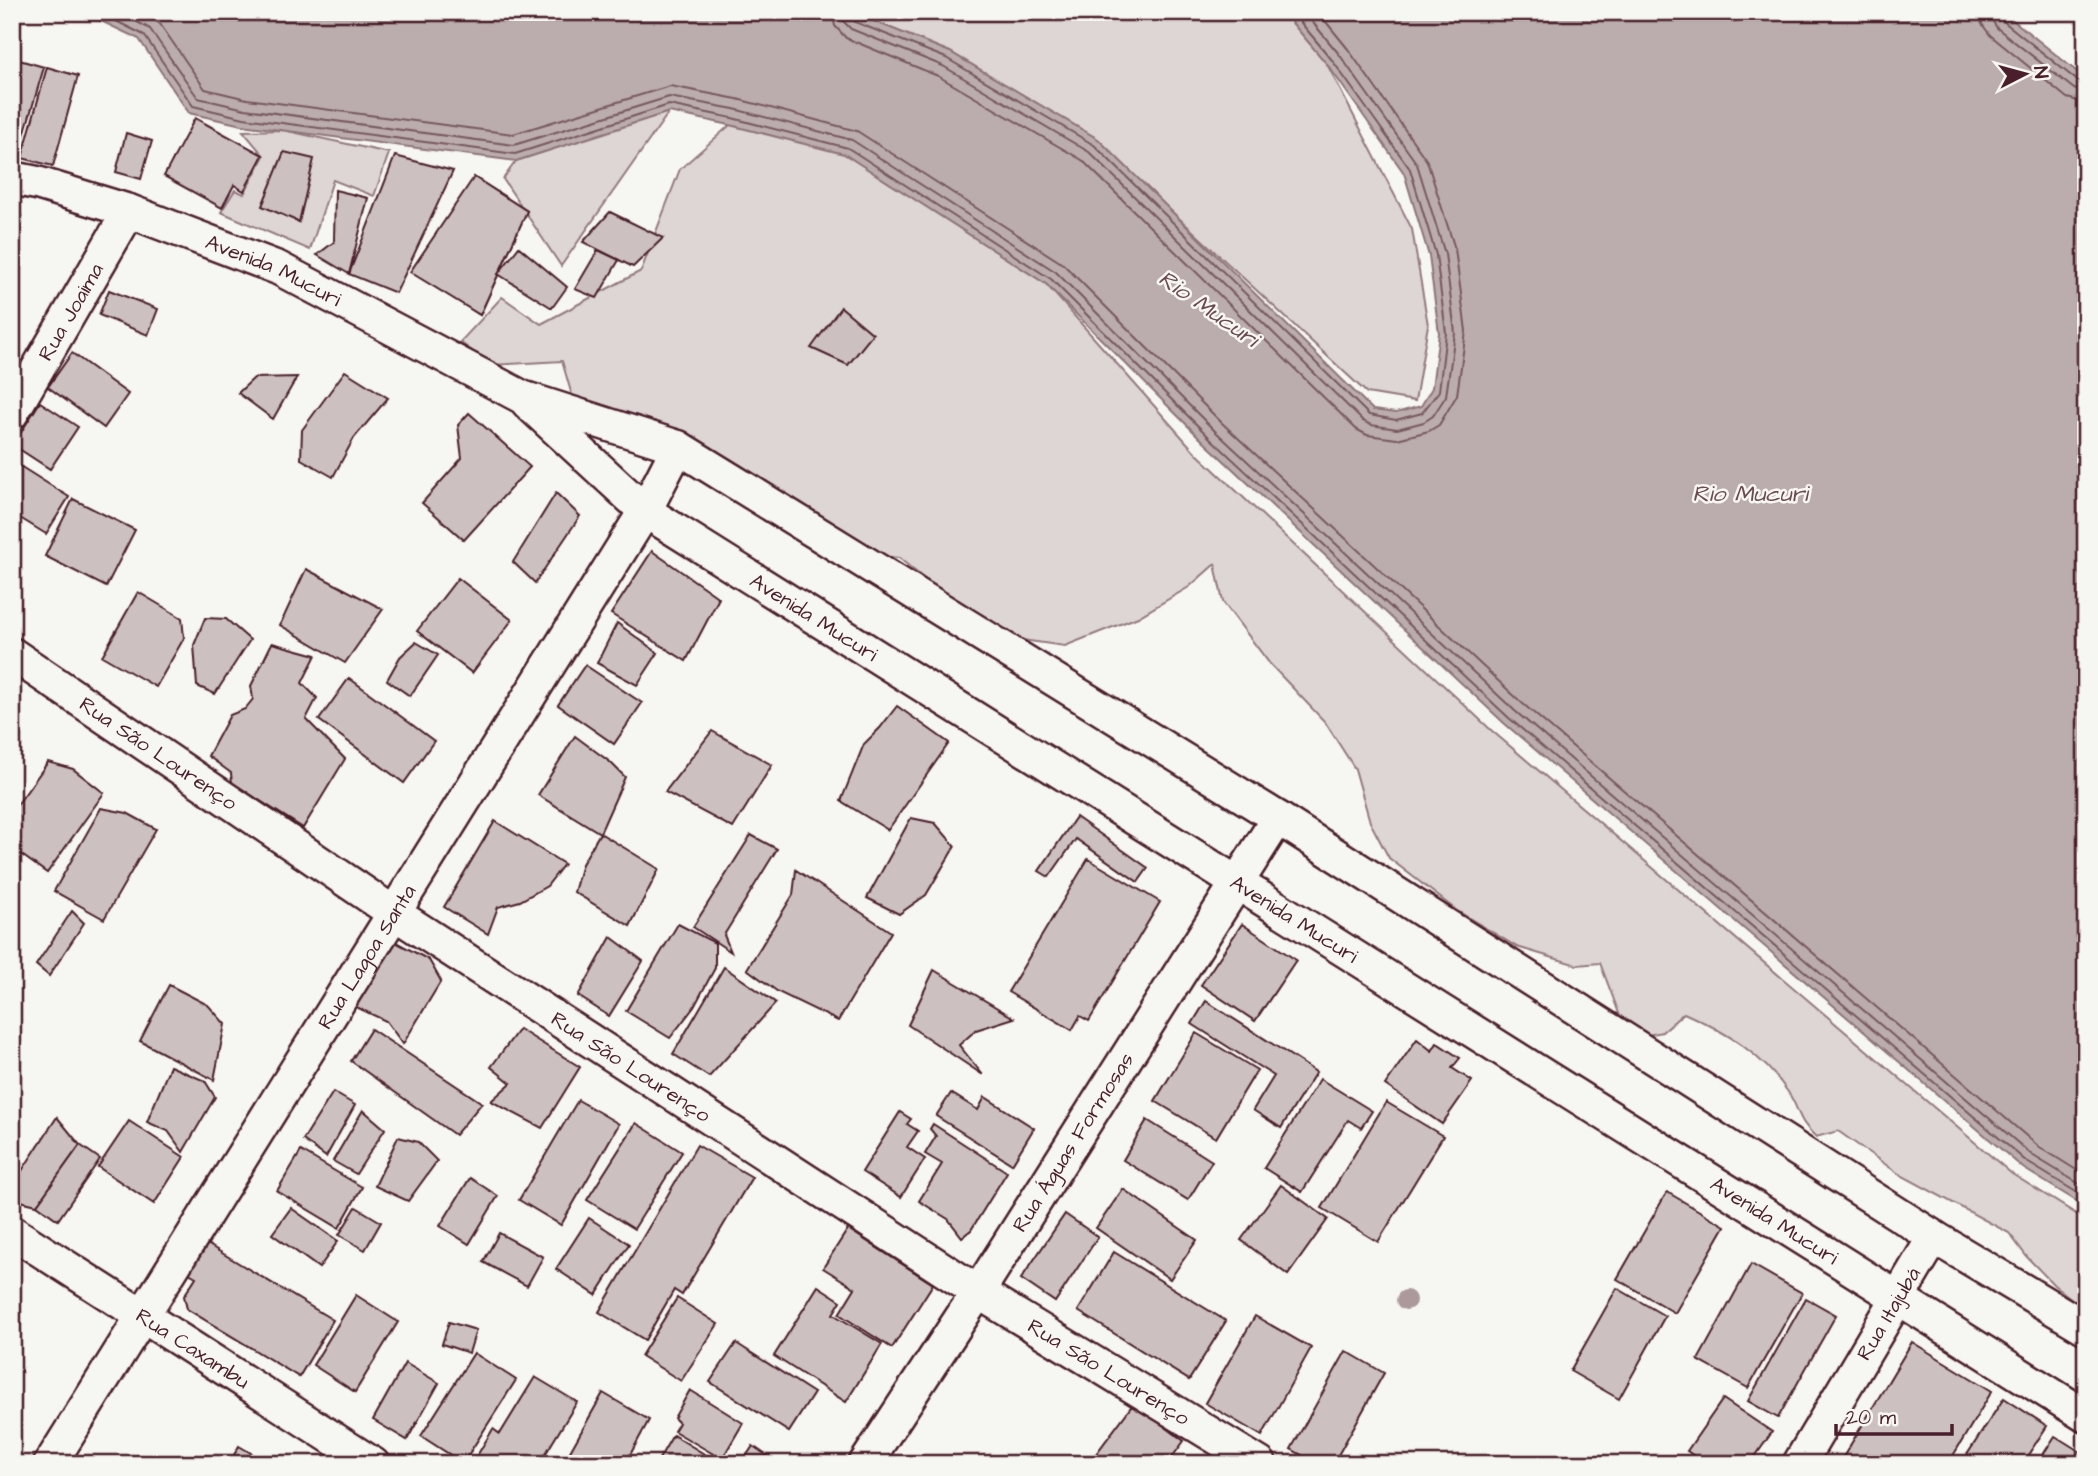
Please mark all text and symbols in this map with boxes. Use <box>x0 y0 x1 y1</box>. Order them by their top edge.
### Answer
north arrow <box>1990 38 2060 108</box>
text: N <box>2026 65 2054 80</box>
street label: Avenida Mucuri <box>201 228 346 314</box>
street label: Rua Joaima <box>31 257 111 366</box>
water label: Rio Mucuri <box>1152 263 1267 356</box>
water label: Rio Mucuri <box>1692 478 1810 510</box>
street label: Avenida Mucuri <box>744 567 883 669</box>
street label: Rua São Lourenço <box>74 690 243 818</box>
street label: Avenida Mucuri <box>1224 868 1364 970</box>
street label: Rua Lagoa Santa <box>311 879 423 1035</box>
street label: Rua São Lourenço <box>545 1005 716 1130</box>
street label: Rua Águas Formosas <box>1006 1047 1141 1238</box>
street label: Avenida Mucuri <box>1705 1170 1844 1272</box>
street label: Rua Itajubá <box>1850 1261 1928 1366</box>
street label: Rua Caxambu <box>130 1301 255 1396</box>
street label: Rua São Lourenço <box>1022 1312 1195 1433</box>
scale bar <box>1836 1392 1951 1436</box>
text: 20 m <box>1846 1403 1897 1432</box>

